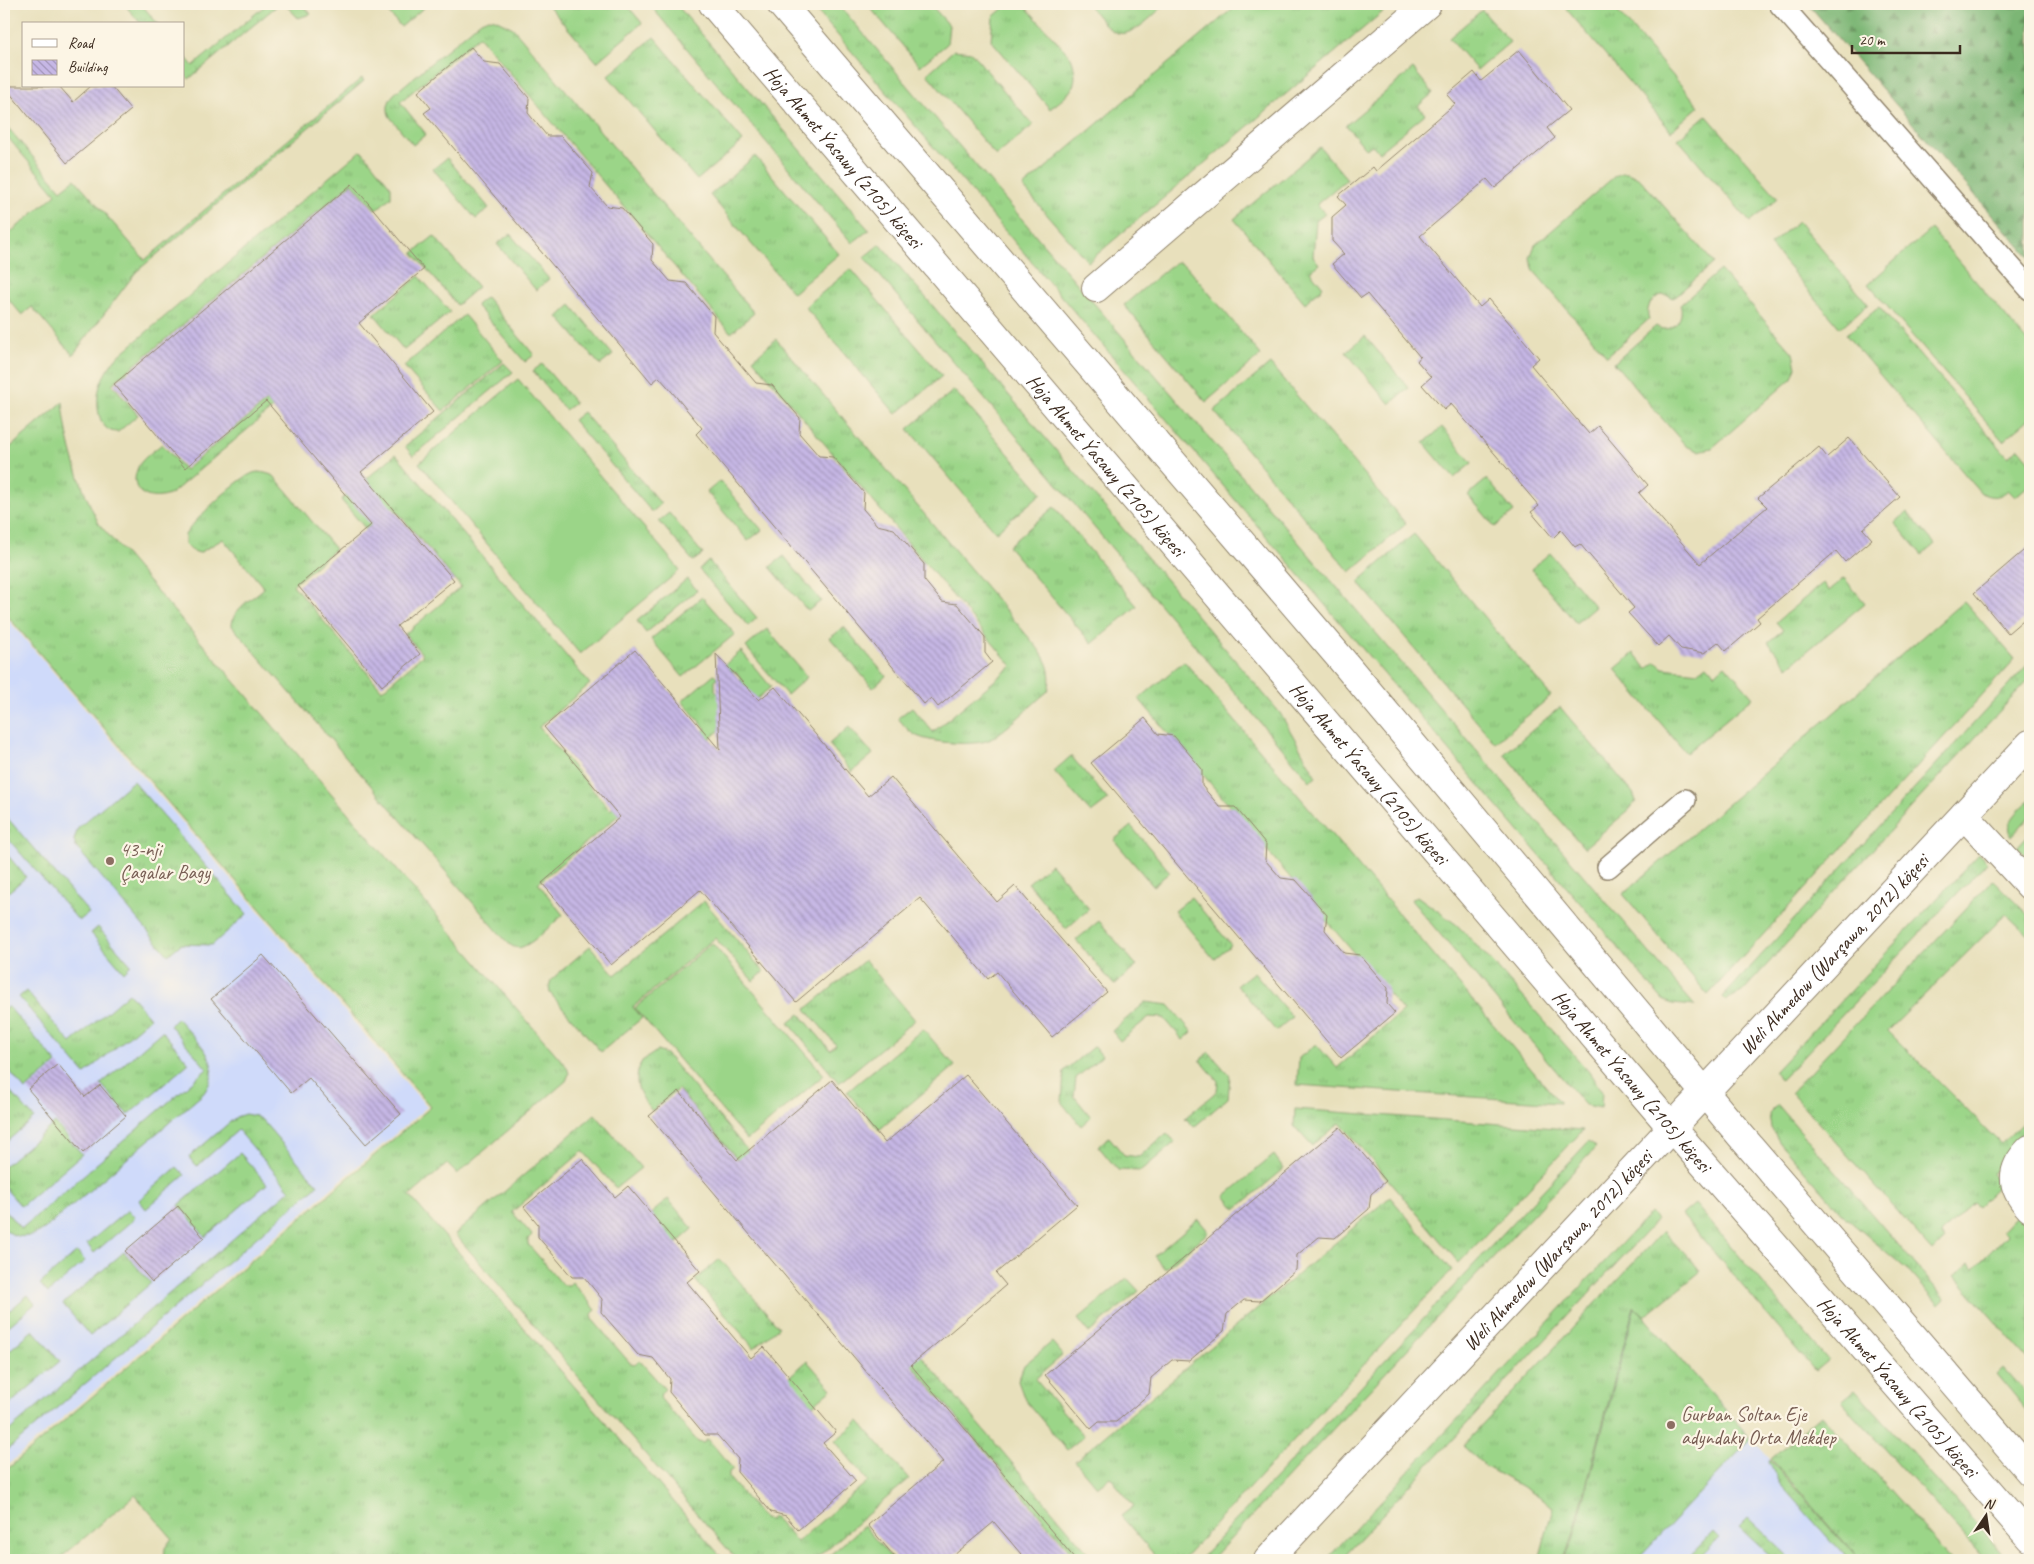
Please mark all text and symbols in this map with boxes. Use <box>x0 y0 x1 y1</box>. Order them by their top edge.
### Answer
legend <box>22 22 185 88</box>
scale bar <box>1852 22 1959 54</box>
text: 20 m <box>1859 31 1886 50</box>
text: Road <box>68 34 95 53</box>
text: Building <box>68 58 108 77</box>
street label: Hoja Ahmet Ýasawy (2105) köçesi <box>758 61 929 255</box>
street label: Hoja Ahmet Ýasawy (2105) köçesi <box>1021 369 1192 563</box>
street label: Hoja Ahmet Ýasawy (2105) köçesi <box>1284 677 1455 871</box>
place label: 43-nji Çagalar Bagy <box>120 837 211 885</box>
street label: Weli Ahmedow (Warşawa, 2012) köçesi <box>1734 847 1936 1060</box>
marker: 43-nji Çagalar Bagy <box>104 855 116 867</box>
street label: Hoja Ahmet Ýasawy (2105) köçesi <box>1547 985 1718 1179</box>
street label: Weli Ahmedow (Warşawa, 2012) köçesi <box>1458 1143 1659 1356</box>
street label: Hoja Ahmet Ýasawy (2105) köçesi <box>1812 1292 1985 1484</box>
place label: Gurban Soltan Eje adyndaky Orta Mekdep <box>1681 1402 1837 1450</box>
marker: Gurban Soltan Eje adyndaky Orta Mekdep <box>1665 1419 1677 1431</box>
north arrow <box>1962 1492 2012 1542</box>
text: N <box>1983 1495 1997 1514</box>

